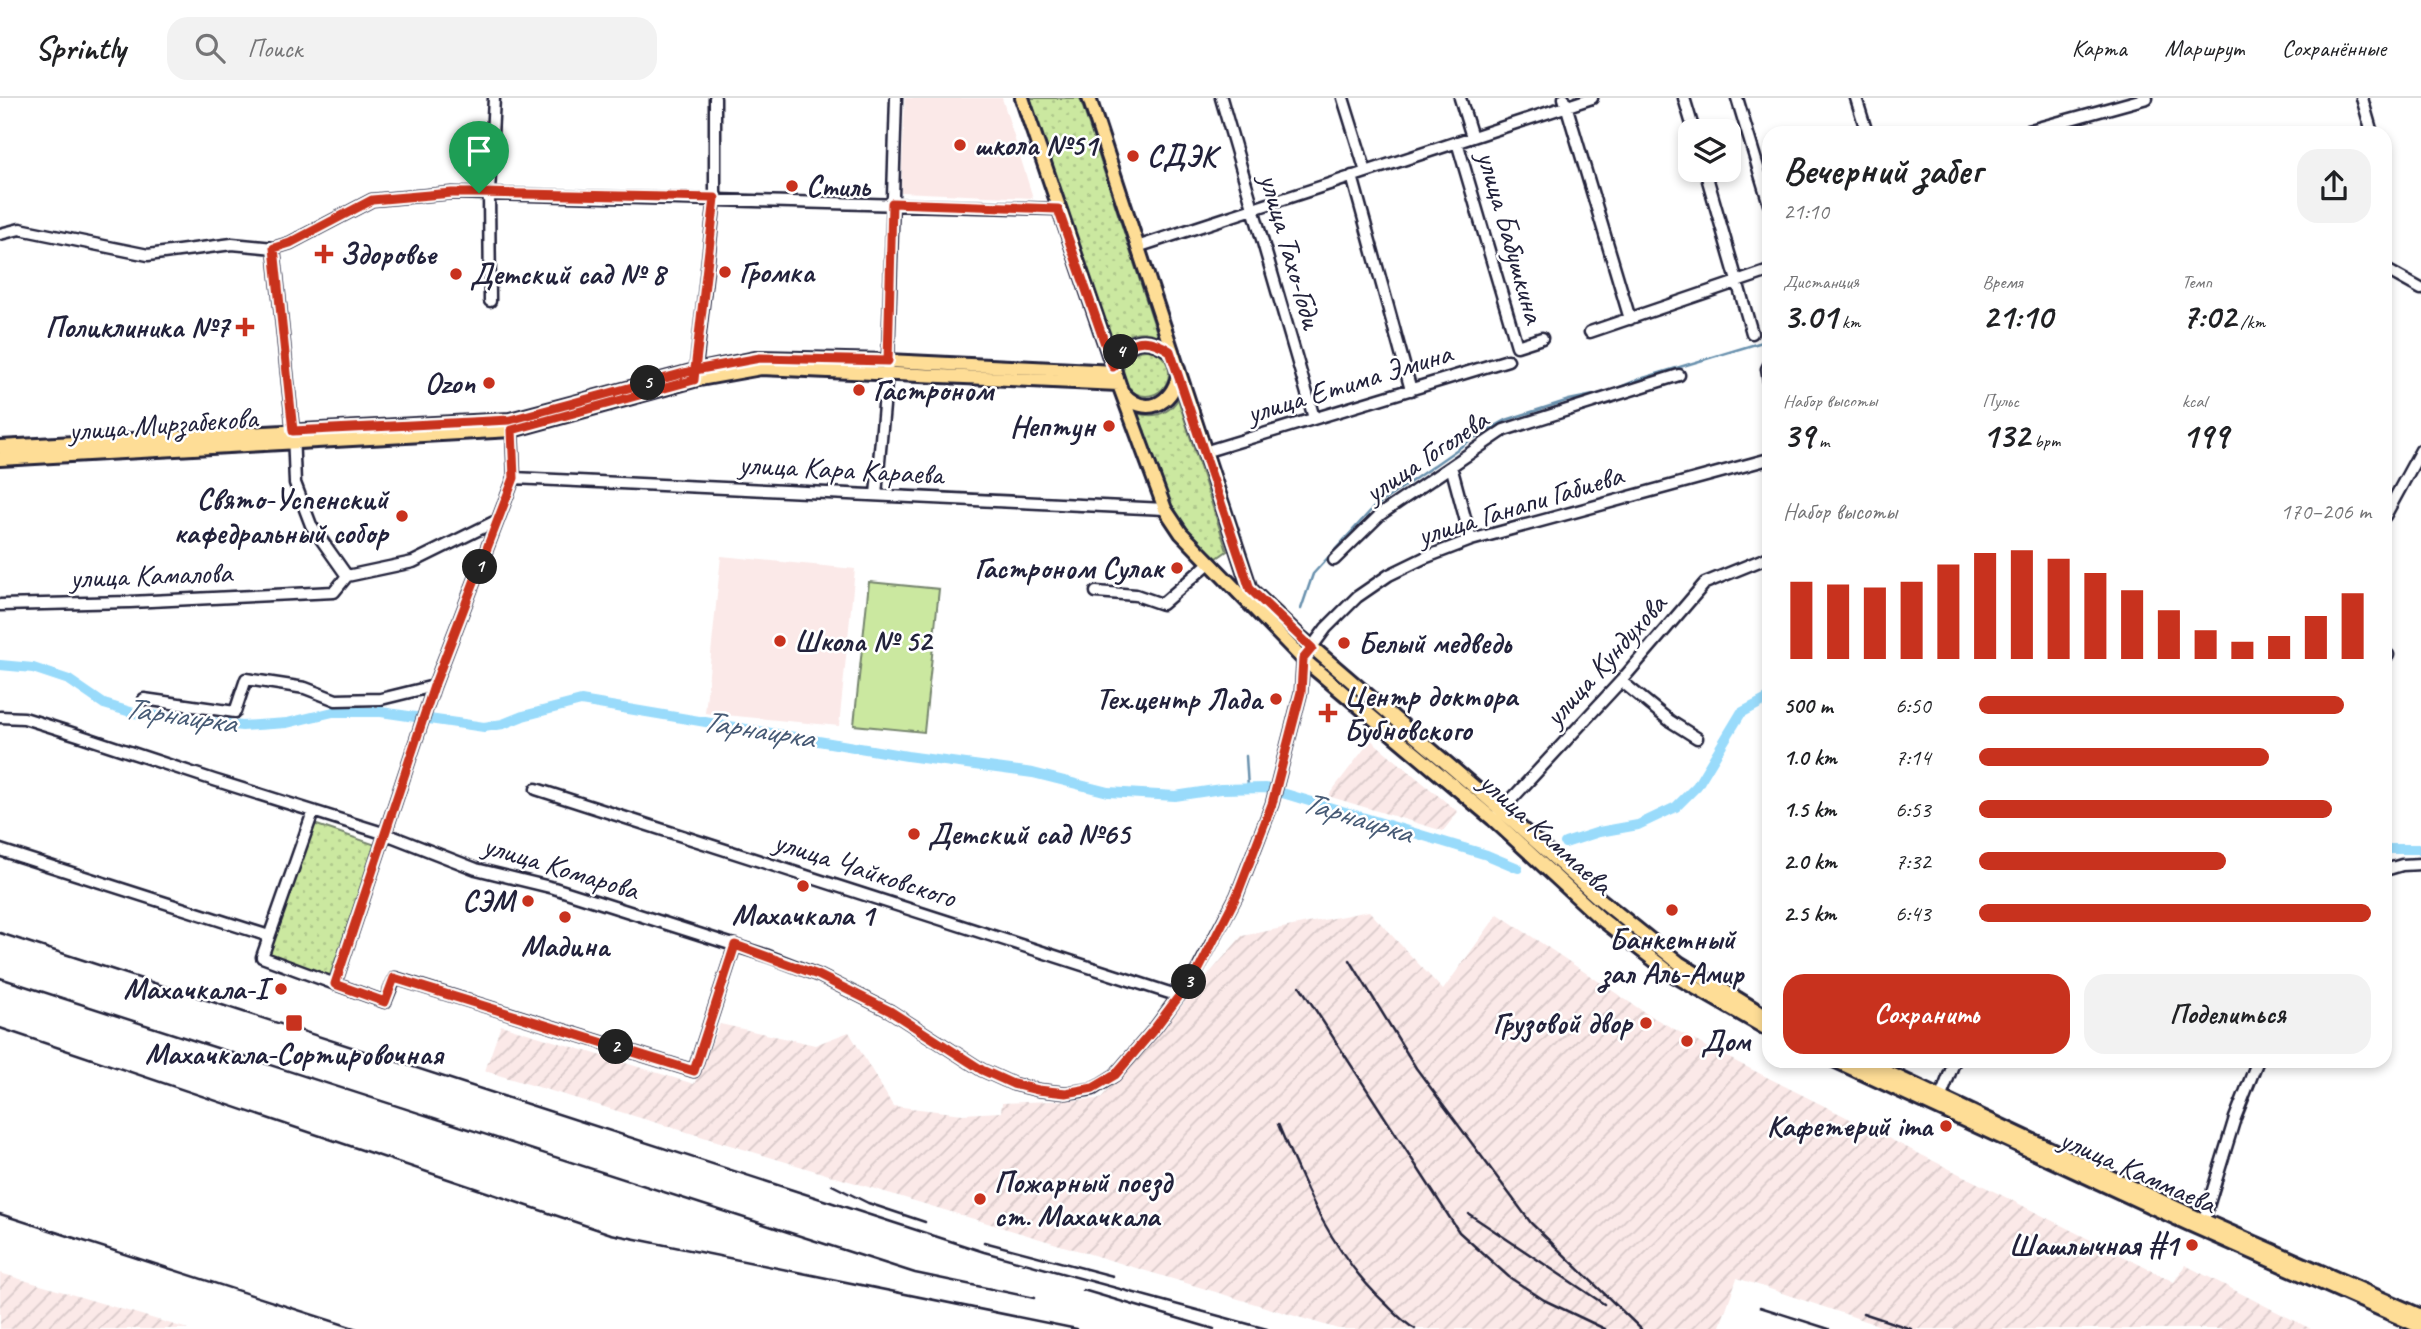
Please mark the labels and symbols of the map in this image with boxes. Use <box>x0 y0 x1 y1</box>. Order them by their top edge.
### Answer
pin <box>449 121 509 193</box>
place label: школа №51 <box>974 126 1101 164</box>
marker: школа №51 <box>952 137 968 153</box>
place label: СДЭК <box>1147 137 1222 175</box>
street label: улица Бабушкина <box>1468 145 1554 329</box>
marker: СДЭК <box>1125 148 1141 164</box>
place label: Стиль <box>806 167 871 205</box>
street label: улица Тахо-Годи <box>1250 167 1332 334</box>
marker: Стиль <box>784 178 800 194</box>
place label: Здоровье <box>340 235 438 273</box>
marker: Здоровье <box>314 244 334 264</box>
place label: Громка <box>739 253 816 291</box>
place label: Детский сад № 8 <box>470 255 669 293</box>
marker: Громка <box>717 264 733 280</box>
marker: Детский сад № 8 <box>448 266 464 282</box>
place label: Поликлиника №7 <box>45 308 233 346</box>
marker: Поликлиника №7 <box>235 317 255 337</box>
street label: улица Етима Эмина <box>1240 333 1458 433</box>
pin: 4 <box>1104 334 1138 370</box>
place label: Ozon <box>425 364 476 402</box>
pin: 5 <box>630 366 666 400</box>
place label: Гастроном <box>873 371 995 409</box>
marker: Ozon <box>481 375 497 391</box>
marker: Гастроном <box>851 382 867 398</box>
street label: улица Мирзабекова <box>65 398 261 450</box>
street label: улица Гоголева <box>1355 400 1497 512</box>
place label: Нептун <box>1010 407 1097 446</box>
marker: Нептун <box>1101 418 1117 434</box>
street label: улица Кара Караева <box>736 445 947 493</box>
street label: улица Ганапи Габиева <box>1411 455 1629 555</box>
place label: Свято-Успенский кафедральный собор <box>173 480 390 552</box>
marker: Свято-Успенский кафедральный собор <box>394 508 410 524</box>
place label: Гастроном Сулак <box>974 549 1166 587</box>
pin: 1 <box>462 550 498 584</box>
street label: улица Камалова <box>67 553 235 597</box>
marker: Гастроном Сулак <box>1169 560 1185 576</box>
street label: улица Кундухова <box>1534 584 1676 736</box>
place label: Школа № 52 <box>794 622 934 660</box>
place label: Белый медведь <box>1358 624 1513 662</box>
marker: Школа № 52 <box>772 633 788 649</box>
marker: Белый медведь <box>1336 635 1352 651</box>
place label: Центр доктора Бубновского <box>1344 677 1520 749</box>
place label: Тех.центр Лада <box>1096 680 1265 718</box>
water label: Тарнаирка <box>121 687 242 744</box>
marker: Тех.центр Лада <box>1268 691 1284 707</box>
water label: Тарнаирка <box>699 700 820 759</box>
marker: Центр доктора Бубновского <box>1318 703 1338 723</box>
street label: улица Каммаева <box>1470 762 1622 904</box>
water label: Тарнаирка <box>1297 781 1420 854</box>
place label: Детский сад №65 <box>928 815 1132 853</box>
street label: улица Чайковского <box>768 821 962 917</box>
street label: улица Комарова <box>477 825 645 909</box>
marker: Детский сад №65 <box>906 826 922 842</box>
marker: Махачкала 1 <box>795 878 811 894</box>
place label: СЭМ <box>462 882 518 920</box>
marker: СЭМ <box>520 893 536 909</box>
place label: Махачкала 1 <box>732 896 878 934</box>
marker: Банкетный зал Аль-Амир <box>1664 902 1680 918</box>
marker: Мадина <box>557 909 573 925</box>
place label: Банкетный зал Аль-Амир <box>1597 920 1745 993</box>
place label: Мадина <box>521 927 612 965</box>
pin: 3 <box>1172 964 1206 1000</box>
place label: Махачкала-I <box>123 970 274 1008</box>
marker: Махачкала-I <box>273 981 289 997</box>
place label: Грузовой двор <box>1493 1004 1634 1043</box>
marker: Махачкала-Сортировочная <box>284 1013 304 1033</box>
marker: Грузовой двор <box>1638 1015 1654 1031</box>
place label: Дом <box>1701 1022 1752 1060</box>
pin: 2 <box>598 1030 634 1065</box>
marker: Дом <box>1679 1033 1695 1049</box>
place label: Махачкала-Сортировочная <box>145 1035 445 1073</box>
place label: Кафетерий ima <box>1767 1107 1935 1145</box>
marker: Кафетерий ima <box>1938 1118 1954 1134</box>
street label: улица Каммаева <box>2052 1119 2224 1223</box>
place label: Пожарный поезд ст. Махачкала <box>994 1163 1175 1235</box>
marker: Пожарный поезд ст. Махачкала <box>972 1191 988 1207</box>
place label: Шашлычная #1 <box>2009 1226 2181 1264</box>
marker: Шашлычная #1 <box>2184 1237 2200 1253</box>

